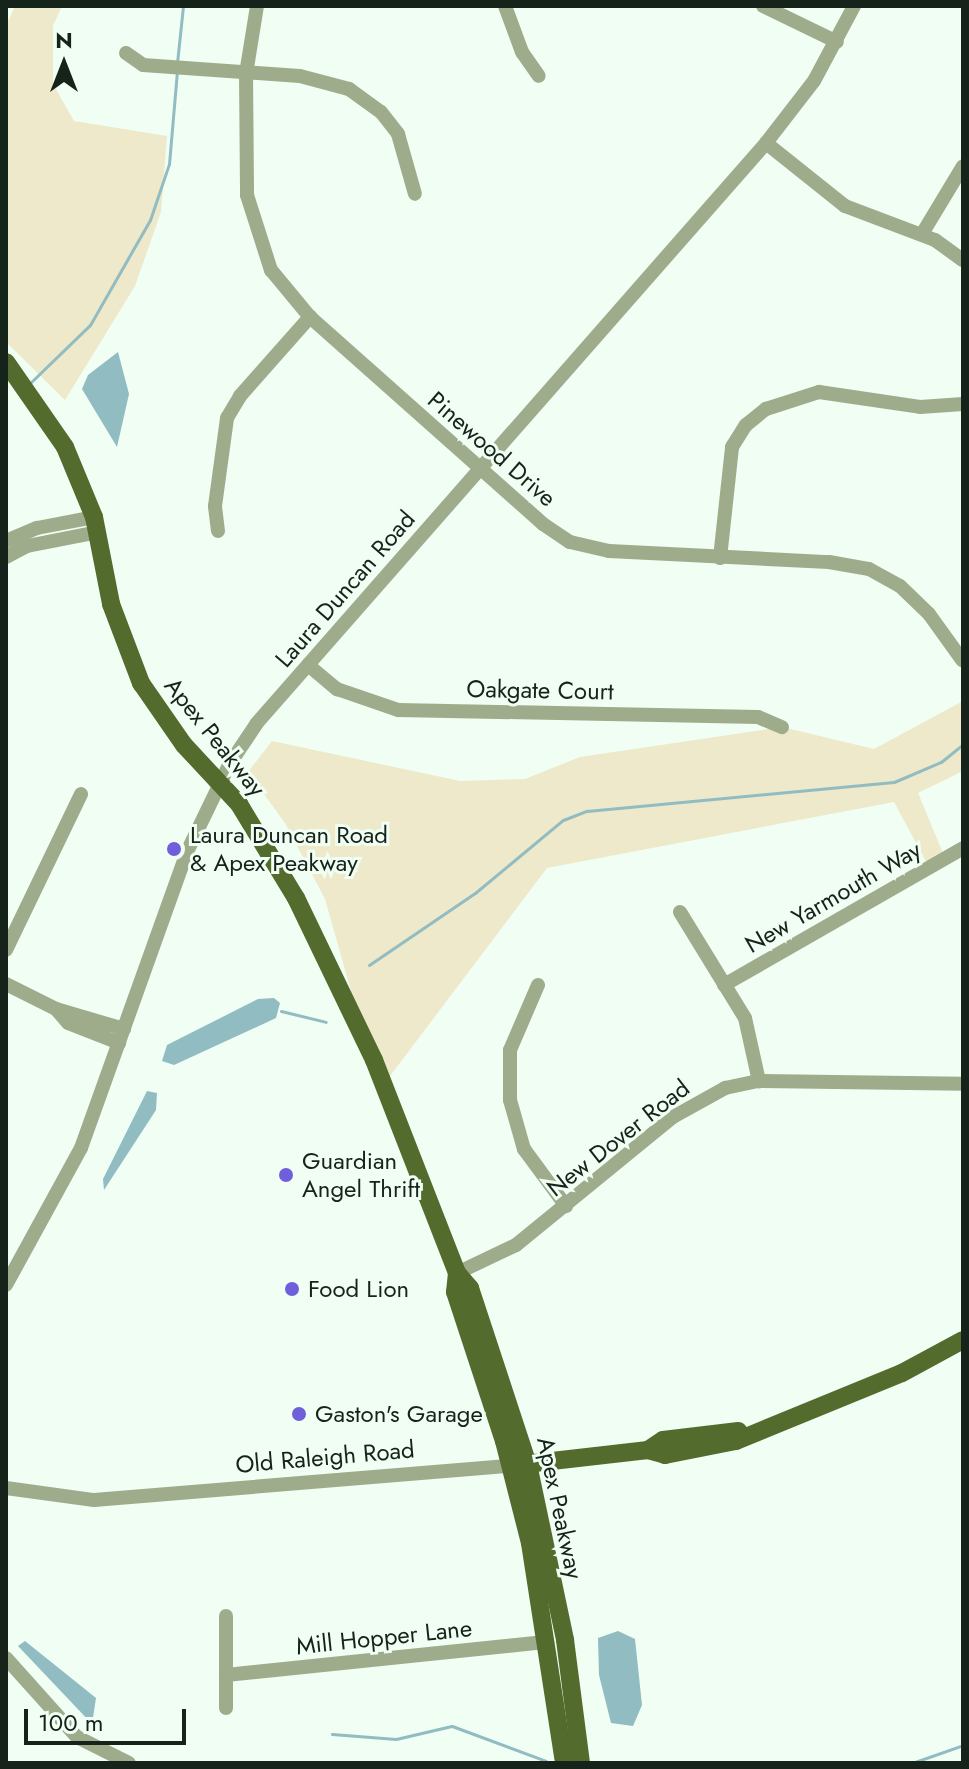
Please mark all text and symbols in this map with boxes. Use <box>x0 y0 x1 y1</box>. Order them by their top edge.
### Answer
north arrow <box>24 24 104 104</box>
text: N <box>55 24 73 56</box>
street label: Pinewood Drive <box>422 386 562 512</box>
street label: Laura Duncan Road <box>269 505 421 673</box>
street label: Apex Peakway <box>158 672 272 802</box>
street label: Oakgate Court <box>466 674 614 706</box>
place label: Laura Duncan Road & Apex Peakway <box>190 821 388 877</box>
street label: New Yarmouth Way <box>740 835 926 959</box>
marker: Laura Duncan Road & Apex Peakway <box>165 840 183 858</box>
street label: New Dover Road <box>541 1073 695 1203</box>
place label: Guardian Angel Thrift <box>302 1147 420 1203</box>
marker: Guardian Angel Thrift <box>277 1166 295 1184</box>
place label: Food Lion <box>308 1275 409 1303</box>
marker: Food Lion <box>283 1280 301 1298</box>
place label: Gaston's Garage <box>315 1400 483 1428</box>
marker: Gaston's Garage <box>290 1405 308 1423</box>
street label: Apex Peakway <box>531 1434 589 1582</box>
street label: Old Raleigh Road <box>234 1435 416 1479</box>
street label: Mill Hopper Lane <box>295 1613 473 1661</box>
scale bar <box>28 1693 190 1743</box>
text: 100 m <box>38 1705 104 1740</box>

